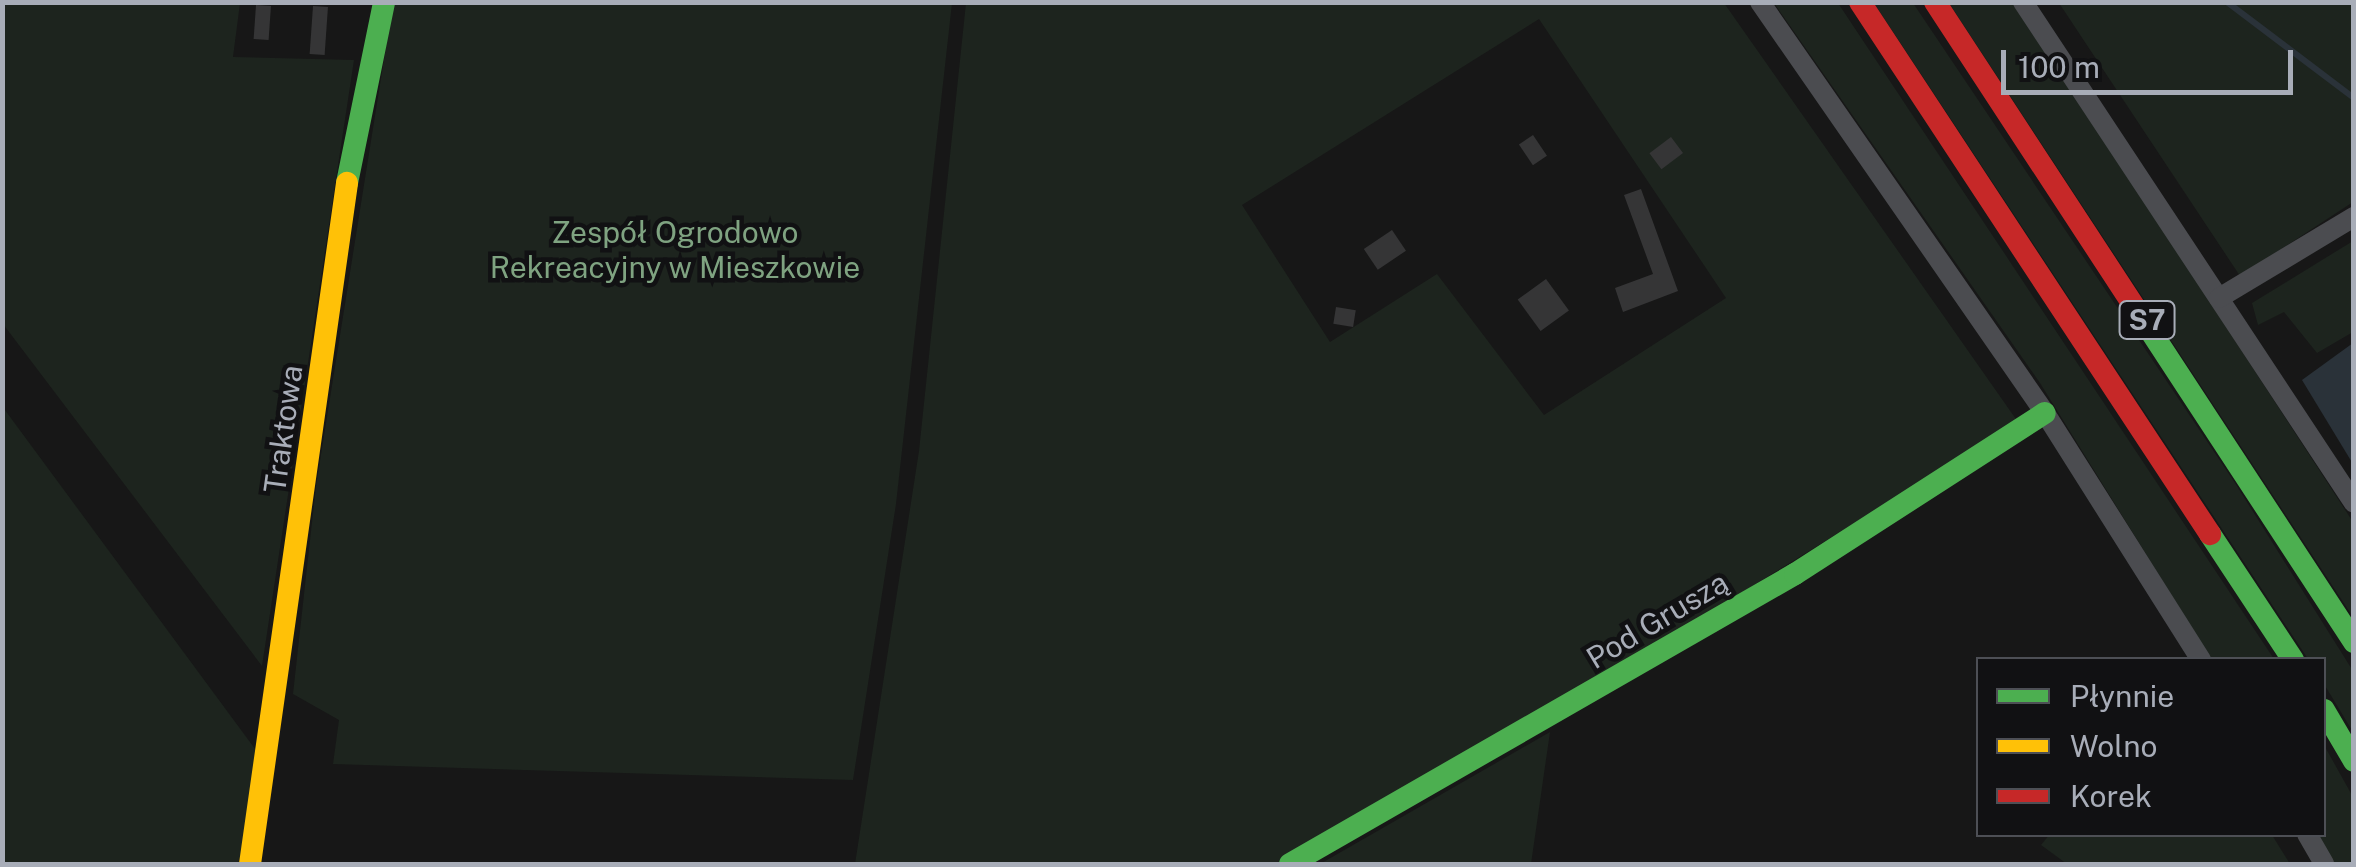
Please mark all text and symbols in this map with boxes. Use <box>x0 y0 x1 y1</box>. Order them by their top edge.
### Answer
scale bar <box>2006 30 2298 92</box>
text: 100 m <box>2018 49 2100 85</box>
park label: Zespół Ogrodowo Rekreacyjny w Mieszkowie <box>490 214 860 284</box>
road number: S7 <box>2117 297 2177 343</box>
street label: Traktowa <box>256 363 310 495</box>
street label: Pod Gruszą <box>1580 564 1734 676</box>
legend <box>1976 657 2326 837</box>
text: Płynnie <box>2070 678 2174 714</box>
text: Wolno <box>2070 728 2157 764</box>
text: Korek <box>2070 778 2152 814</box>

